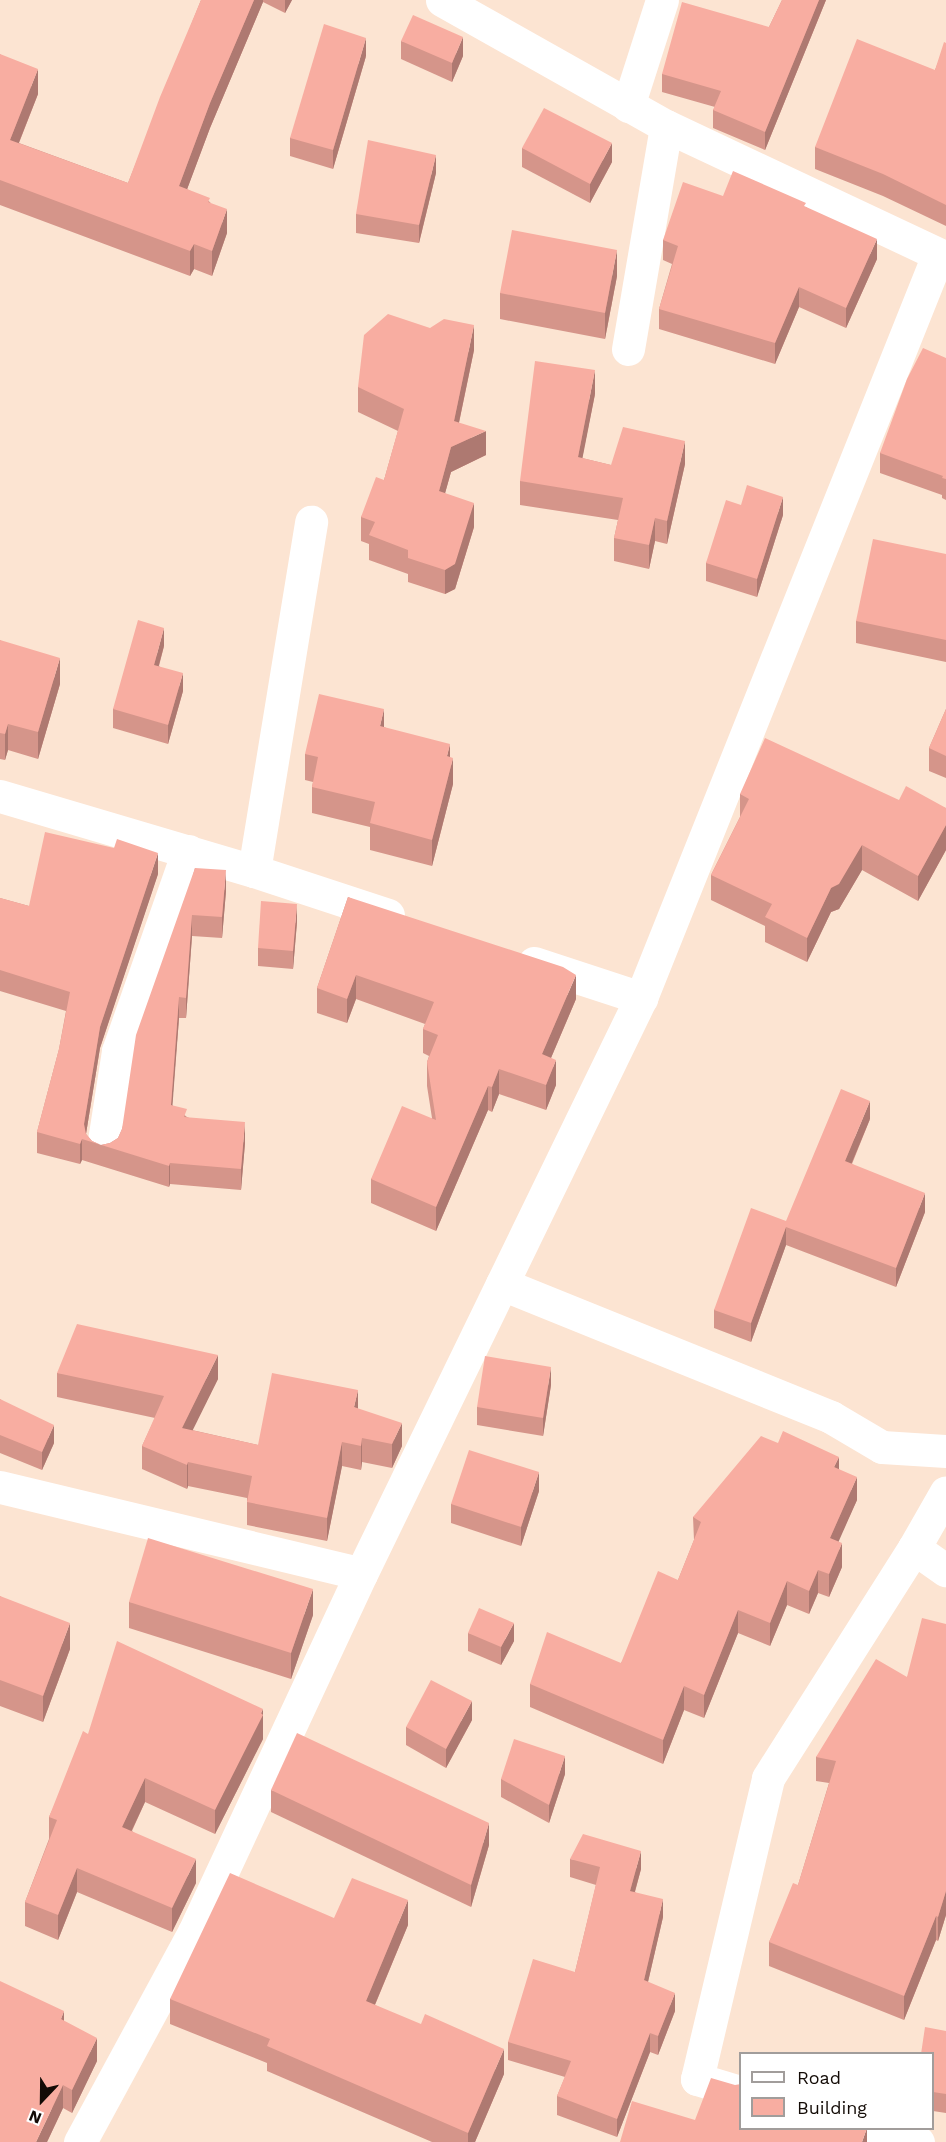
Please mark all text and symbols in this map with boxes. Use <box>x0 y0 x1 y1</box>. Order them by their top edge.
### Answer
legend <box>739 2052 934 2130</box>
text: Road <box>797 2067 841 2088</box>
north arrow <box>12 2070 72 2130</box>
text: Building <box>797 2097 867 2118</box>
text: N <box>26 2106 44 2128</box>

